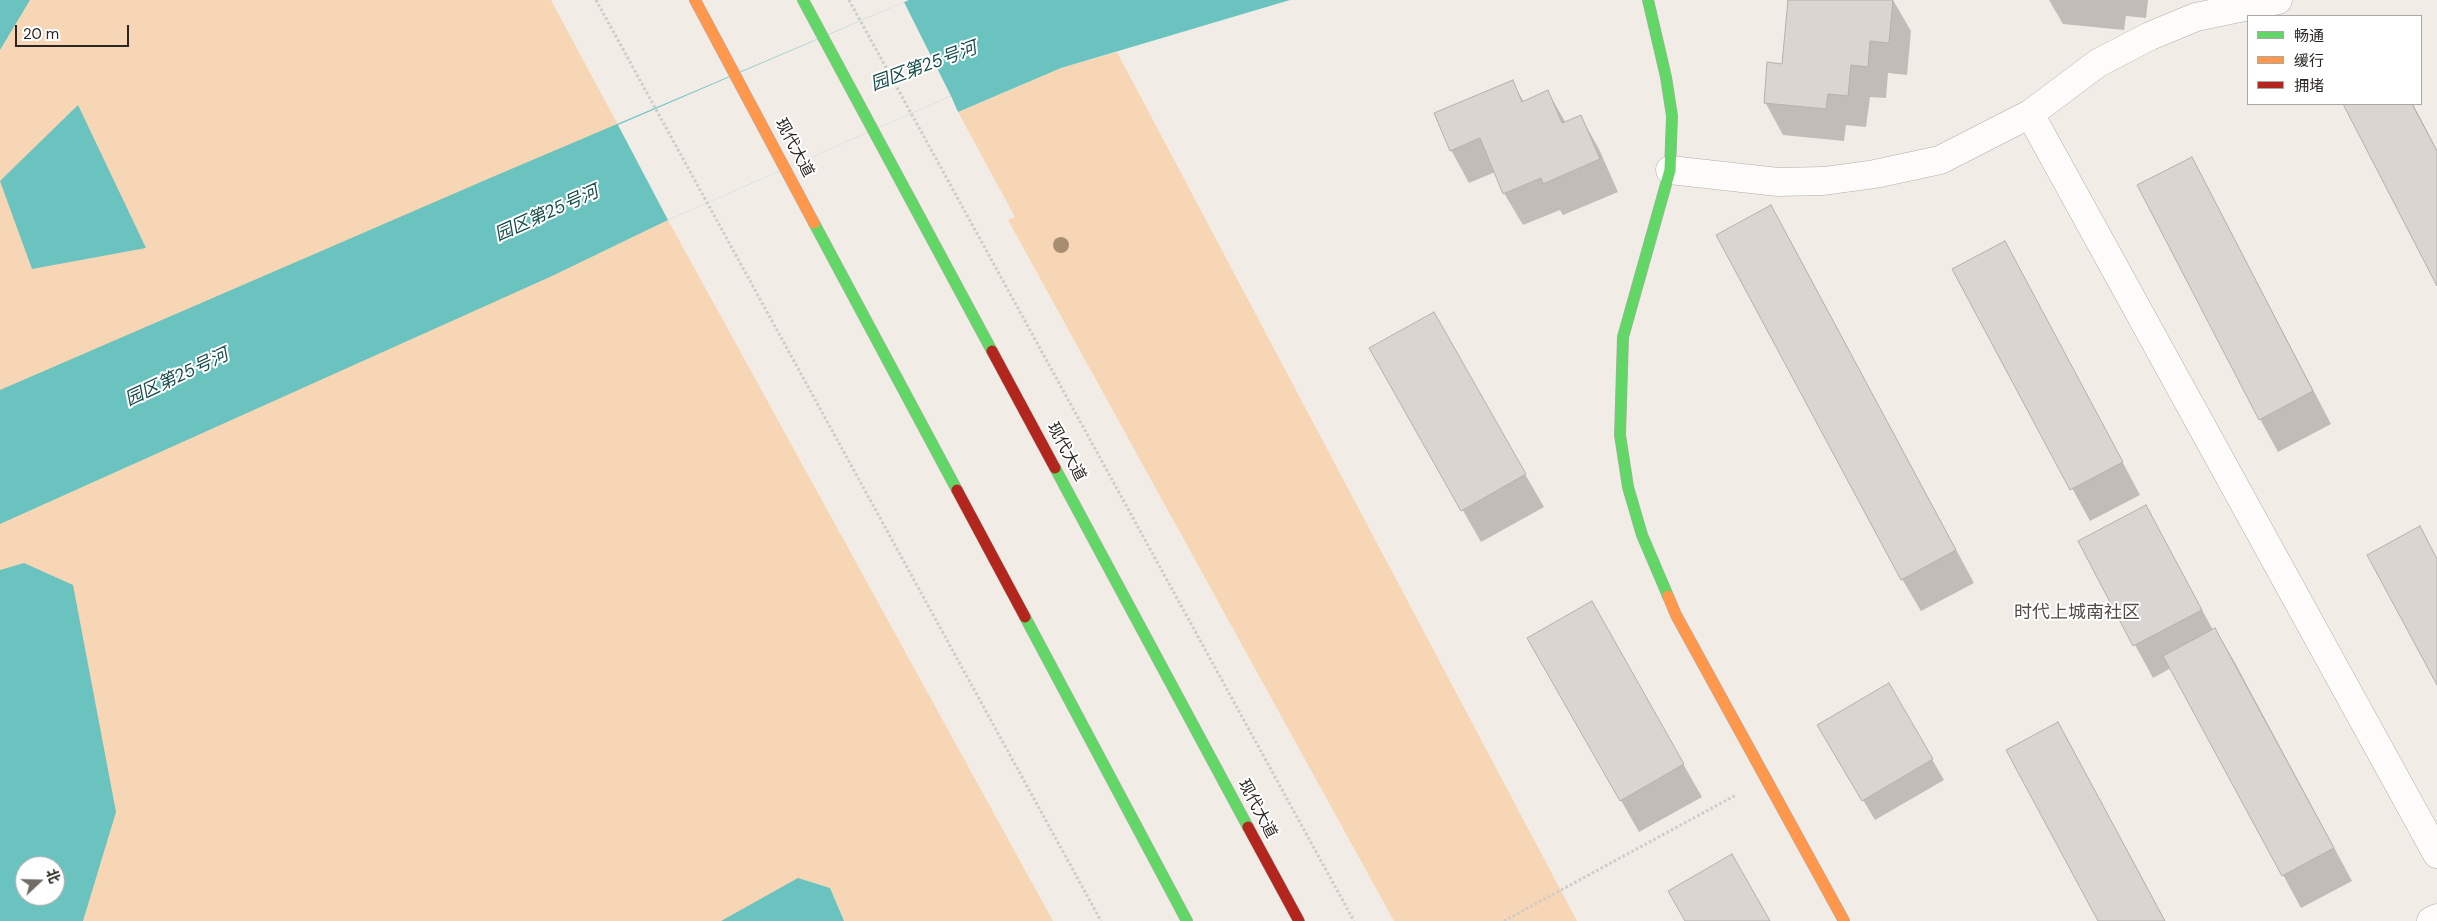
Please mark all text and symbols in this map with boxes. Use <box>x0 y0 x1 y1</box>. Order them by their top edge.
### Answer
scale bar <box>18 15 131 47</box>
legend <box>2247 15 2422 105</box>
text: 20 m <box>23 24 59 44</box>
text: 畅通 <box>2294 26 2324 46</box>
water label: 园区第25号河 <box>868 38 980 96</box>
text: 缓行 <box>2294 51 2324 71</box>
text: 拥堵 <box>2294 76 2324 96</box>
street label: 现代大道 <box>771 115 817 181</box>
water label: 园区第25号河 <box>492 181 602 247</box>
water label: 园区第25号河 <box>122 345 232 411</box>
street label: 现代大道 <box>1043 419 1089 485</box>
district label: 时代上城南社区 <box>2014 602 2140 624</box>
street label: 现代大道 <box>1234 776 1280 842</box>
north arrow <box>15 856 65 906</box>
text: 北 <box>42 866 64 886</box>

